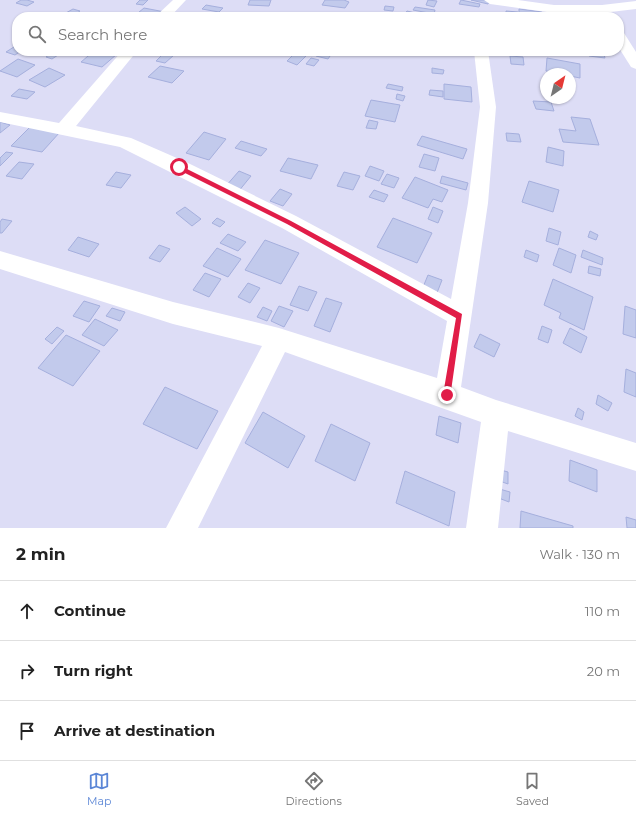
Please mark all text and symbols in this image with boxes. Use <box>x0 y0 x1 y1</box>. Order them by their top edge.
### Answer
search box <box>12 12 624 56</box>
icon: search <box>26 23 48 45</box>
text: Search here <box>58 25 147 44</box>
north arrow <box>540 68 576 104</box>
route start <box>170 158 188 176</box>
route end <box>438 386 456 404</box>
text: 2 min <box>16 544 66 564</box>
text: Walk · 130 m <box>539 546 620 562</box>
icon: ahead <box>16 600 38 622</box>
text: Continue <box>54 601 126 620</box>
text: 110 m <box>585 603 620 619</box>
icon: right <box>16 660 38 682</box>
text: Turn right <box>54 661 133 680</box>
text: 20 m <box>587 663 620 679</box>
icon: arrive <box>16 720 38 742</box>
text: Arrive at destination <box>54 721 215 740</box>
tab: Map <box>87 770 111 808</box>
tab: Directions <box>286 770 342 808</box>
tab: Saved <box>516 770 549 808</box>

